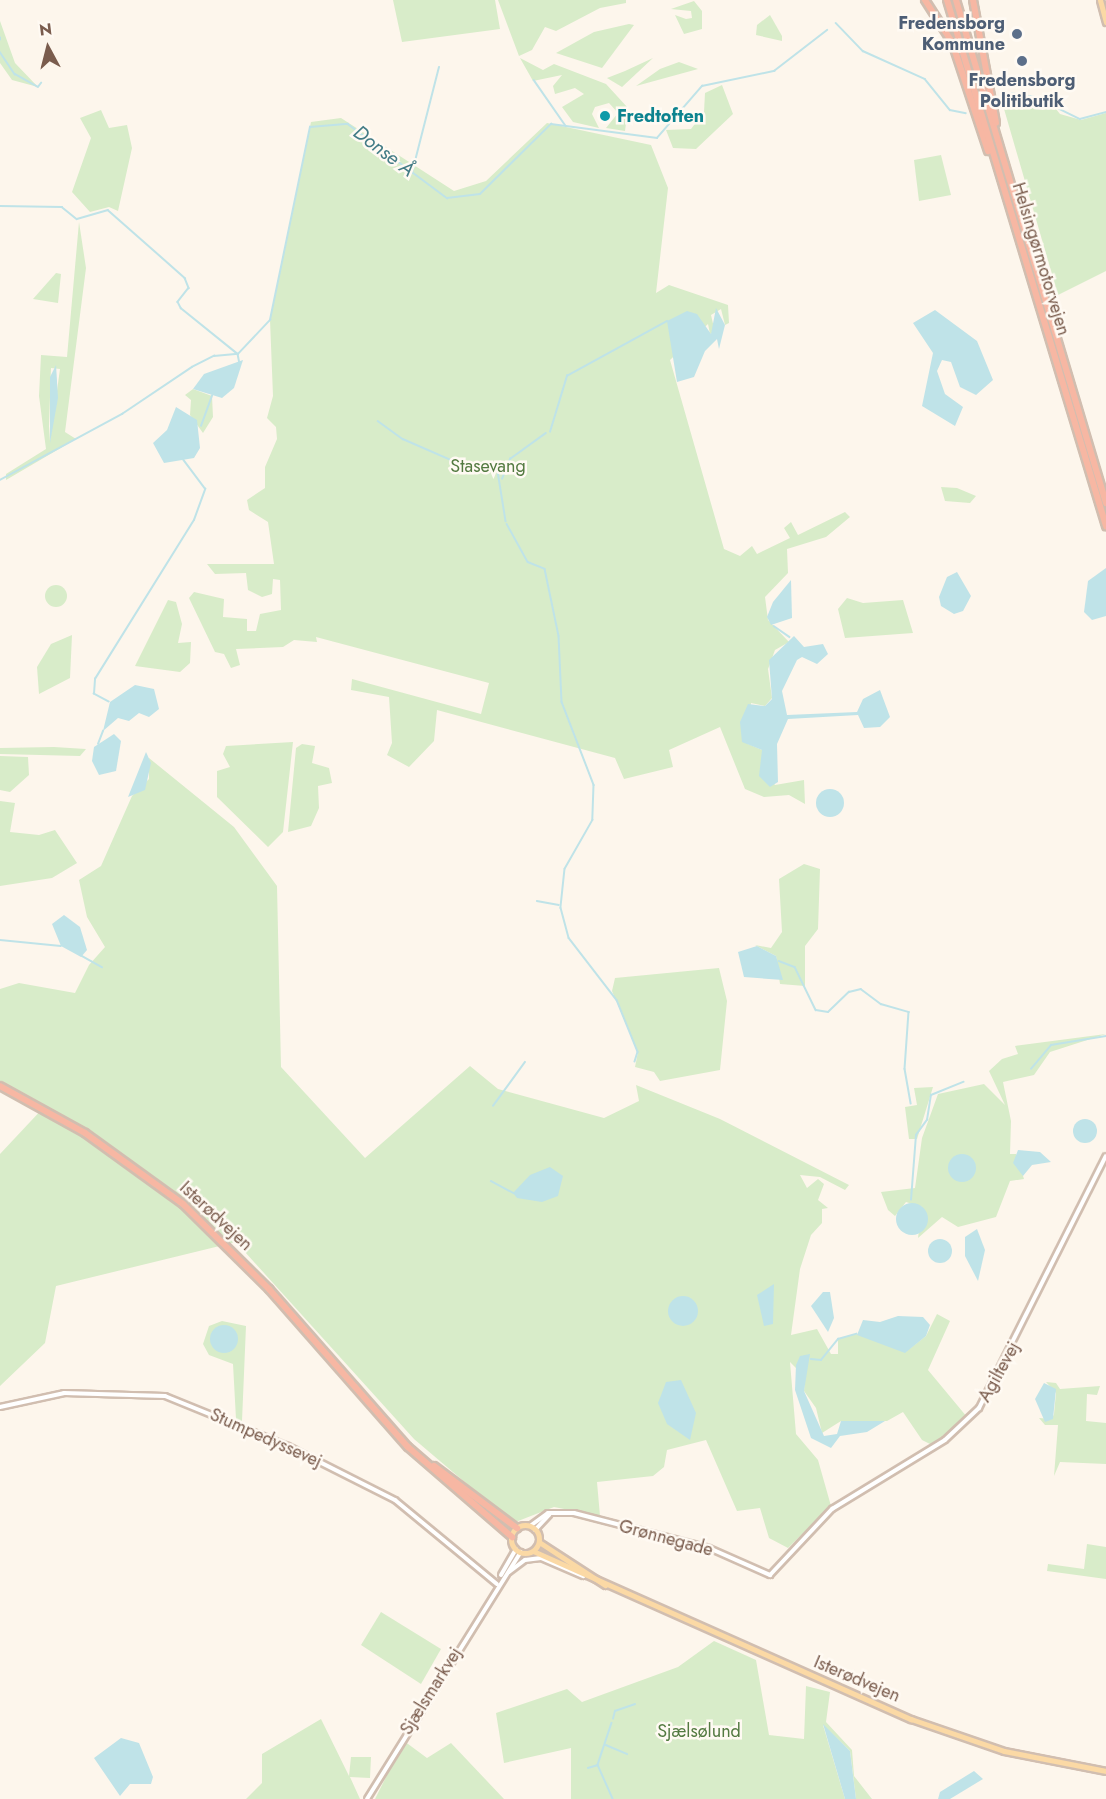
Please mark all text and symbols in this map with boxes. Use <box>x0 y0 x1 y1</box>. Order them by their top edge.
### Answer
place label: Fredensborg Kommune <box>898 13 1005 56</box>
text: N <box>38 17 53 42</box>
north arrow <box>18 18 78 78</box>
marker: Fredensborg Kommune <box>1010 27 1024 41</box>
marker: Fredensborg Politibutik <box>1015 54 1029 68</box>
place label: Fredensborg Politibutik <box>969 70 1075 112</box>
place label: Fredtoften <box>617 105 704 127</box>
marker: Fredtoften <box>598 109 612 123</box>
water label: Donse Å <box>349 120 419 182</box>
street label: Helsingørmotorvejen <box>1007 180 1075 338</box>
park label: Stasevang <box>450 455 526 477</box>
street label: Isterødvejen <box>175 1177 257 1255</box>
street label: Agiltevej <box>974 1338 1024 1406</box>
street label: Stumpedyssevej <box>207 1404 325 1472</box>
street label: Grønnegade <box>617 1515 715 1561</box>
street label: Sjælsmarkvej <box>396 1643 466 1739</box>
street label: Isterødvejen <box>811 1651 903 1707</box>
park label: Sjælsølund <box>657 1720 741 1742</box>

